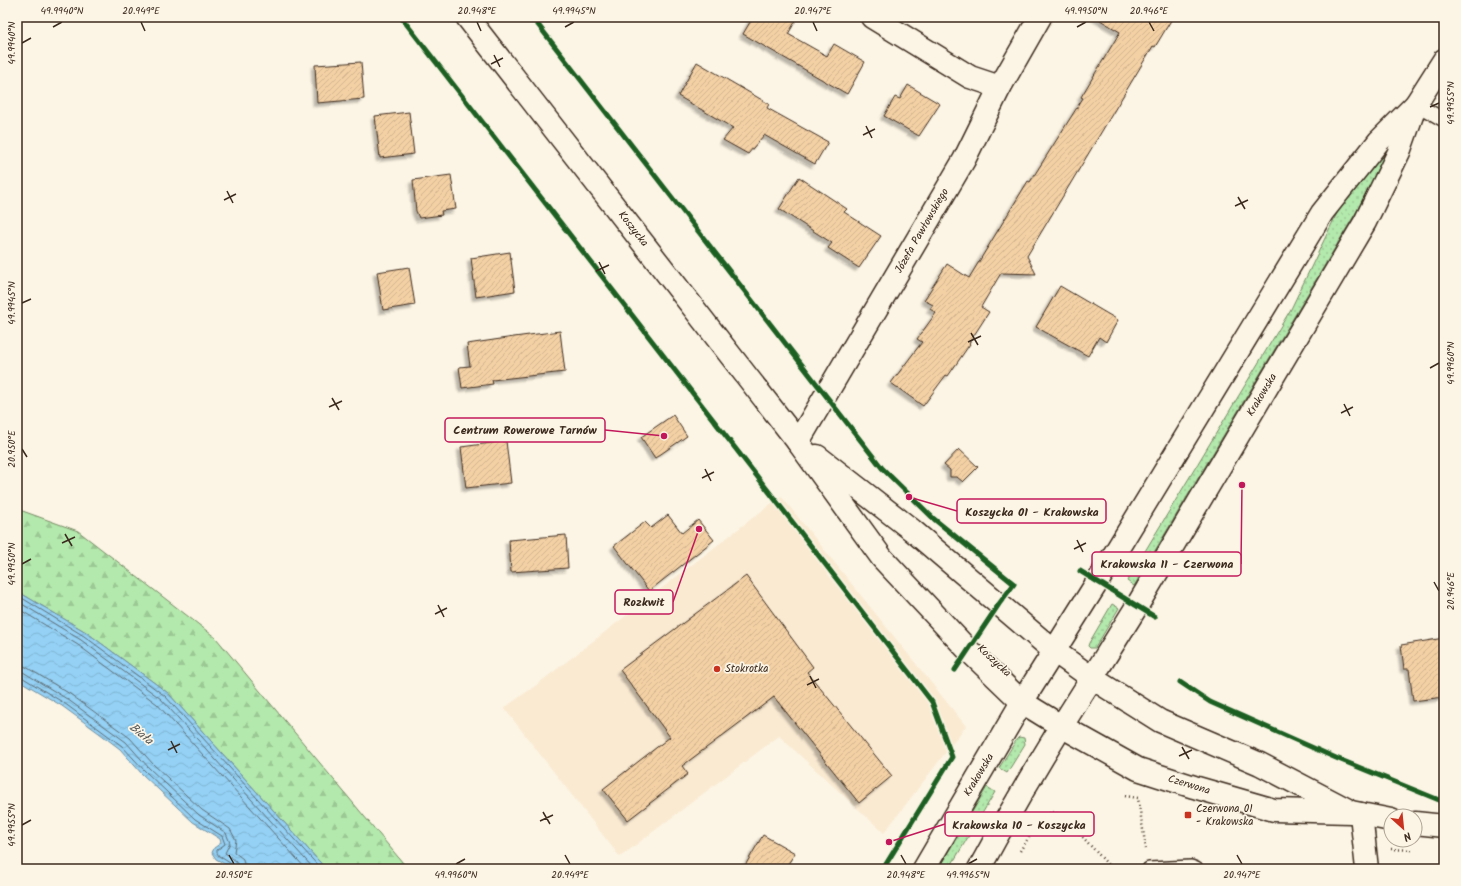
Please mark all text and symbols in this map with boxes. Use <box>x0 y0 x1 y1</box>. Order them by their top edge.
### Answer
text: 49.9940°N <box>40 3 84 19</box>
text: 20.949°E <box>122 3 161 19</box>
text: 20.948°E <box>458 3 498 19</box>
text: 49.9945°N <box>552 3 596 19</box>
text: 20.947°E <box>794 3 833 19</box>
text: 49.9950°N <box>1064 3 1108 19</box>
text: 20.946°E <box>1130 3 1169 19</box>
text: 49.9940°N <box>4 21 20 65</box>
text: 49.9955°N <box>1443 81 1459 125</box>
street label: Józefa Pawłowskiego <box>890 185 954 277</box>
street label: Koszycka <box>613 207 653 251</box>
text: 49.9945°N <box>4 281 20 325</box>
text: 49.9960°N <box>1443 341 1459 385</box>
street label: Krakowska <box>1242 370 1282 420</box>
callout: Centrum Rowerowe Tarnów <box>445 418 605 442</box>
text: Centrum Rowerowe Tarnów <box>453 421 597 440</box>
text: 20.950°E <box>4 429 20 468</box>
callout: Koszycka 01 - Krakowska <box>957 499 1106 523</box>
text: Koszycka 01 - Krakowska <box>965 503 1099 522</box>
text: 49.9950°N <box>4 542 20 586</box>
callout: Krakowska 11 - Czerwona <box>1092 552 1241 576</box>
text: Krakowska 11 - Czerwona <box>1101 555 1233 574</box>
text: 20.946°E <box>1443 571 1459 610</box>
callout: Rozkwit <box>615 590 673 614</box>
text: Rozkwit <box>623 593 665 612</box>
street label: Koszycka <box>973 640 1015 682</box>
place label: Stokrotka <box>725 660 768 678</box>
marker: Stokrotka <box>712 664 722 674</box>
water label: Biała <box>125 718 158 750</box>
street label: Krakowska <box>959 750 999 800</box>
street label: Czerwona <box>1166 770 1212 800</box>
place label: Czerwona 01 - Krakowska <box>1196 800 1253 831</box>
text: 49.9955°N <box>4 803 20 847</box>
north arrow <box>1383 808 1423 848</box>
marker: Czerwona 01 - Krakowska <box>1183 810 1193 820</box>
callout: Krakowska 10 - Koszycka <box>945 812 1094 836</box>
text: Krakowska 10 - Koszycka <box>952 816 1086 835</box>
text: N <box>1400 826 1414 846</box>
text: 20.950°E <box>215 867 254 883</box>
text: 49.9960°N <box>434 867 478 883</box>
text: 20.949°E <box>551 867 590 883</box>
text: 20.948°E <box>887 867 927 883</box>
text: 49.9965°N <box>946 867 990 883</box>
text: 20.947°E <box>1223 867 1262 883</box>

